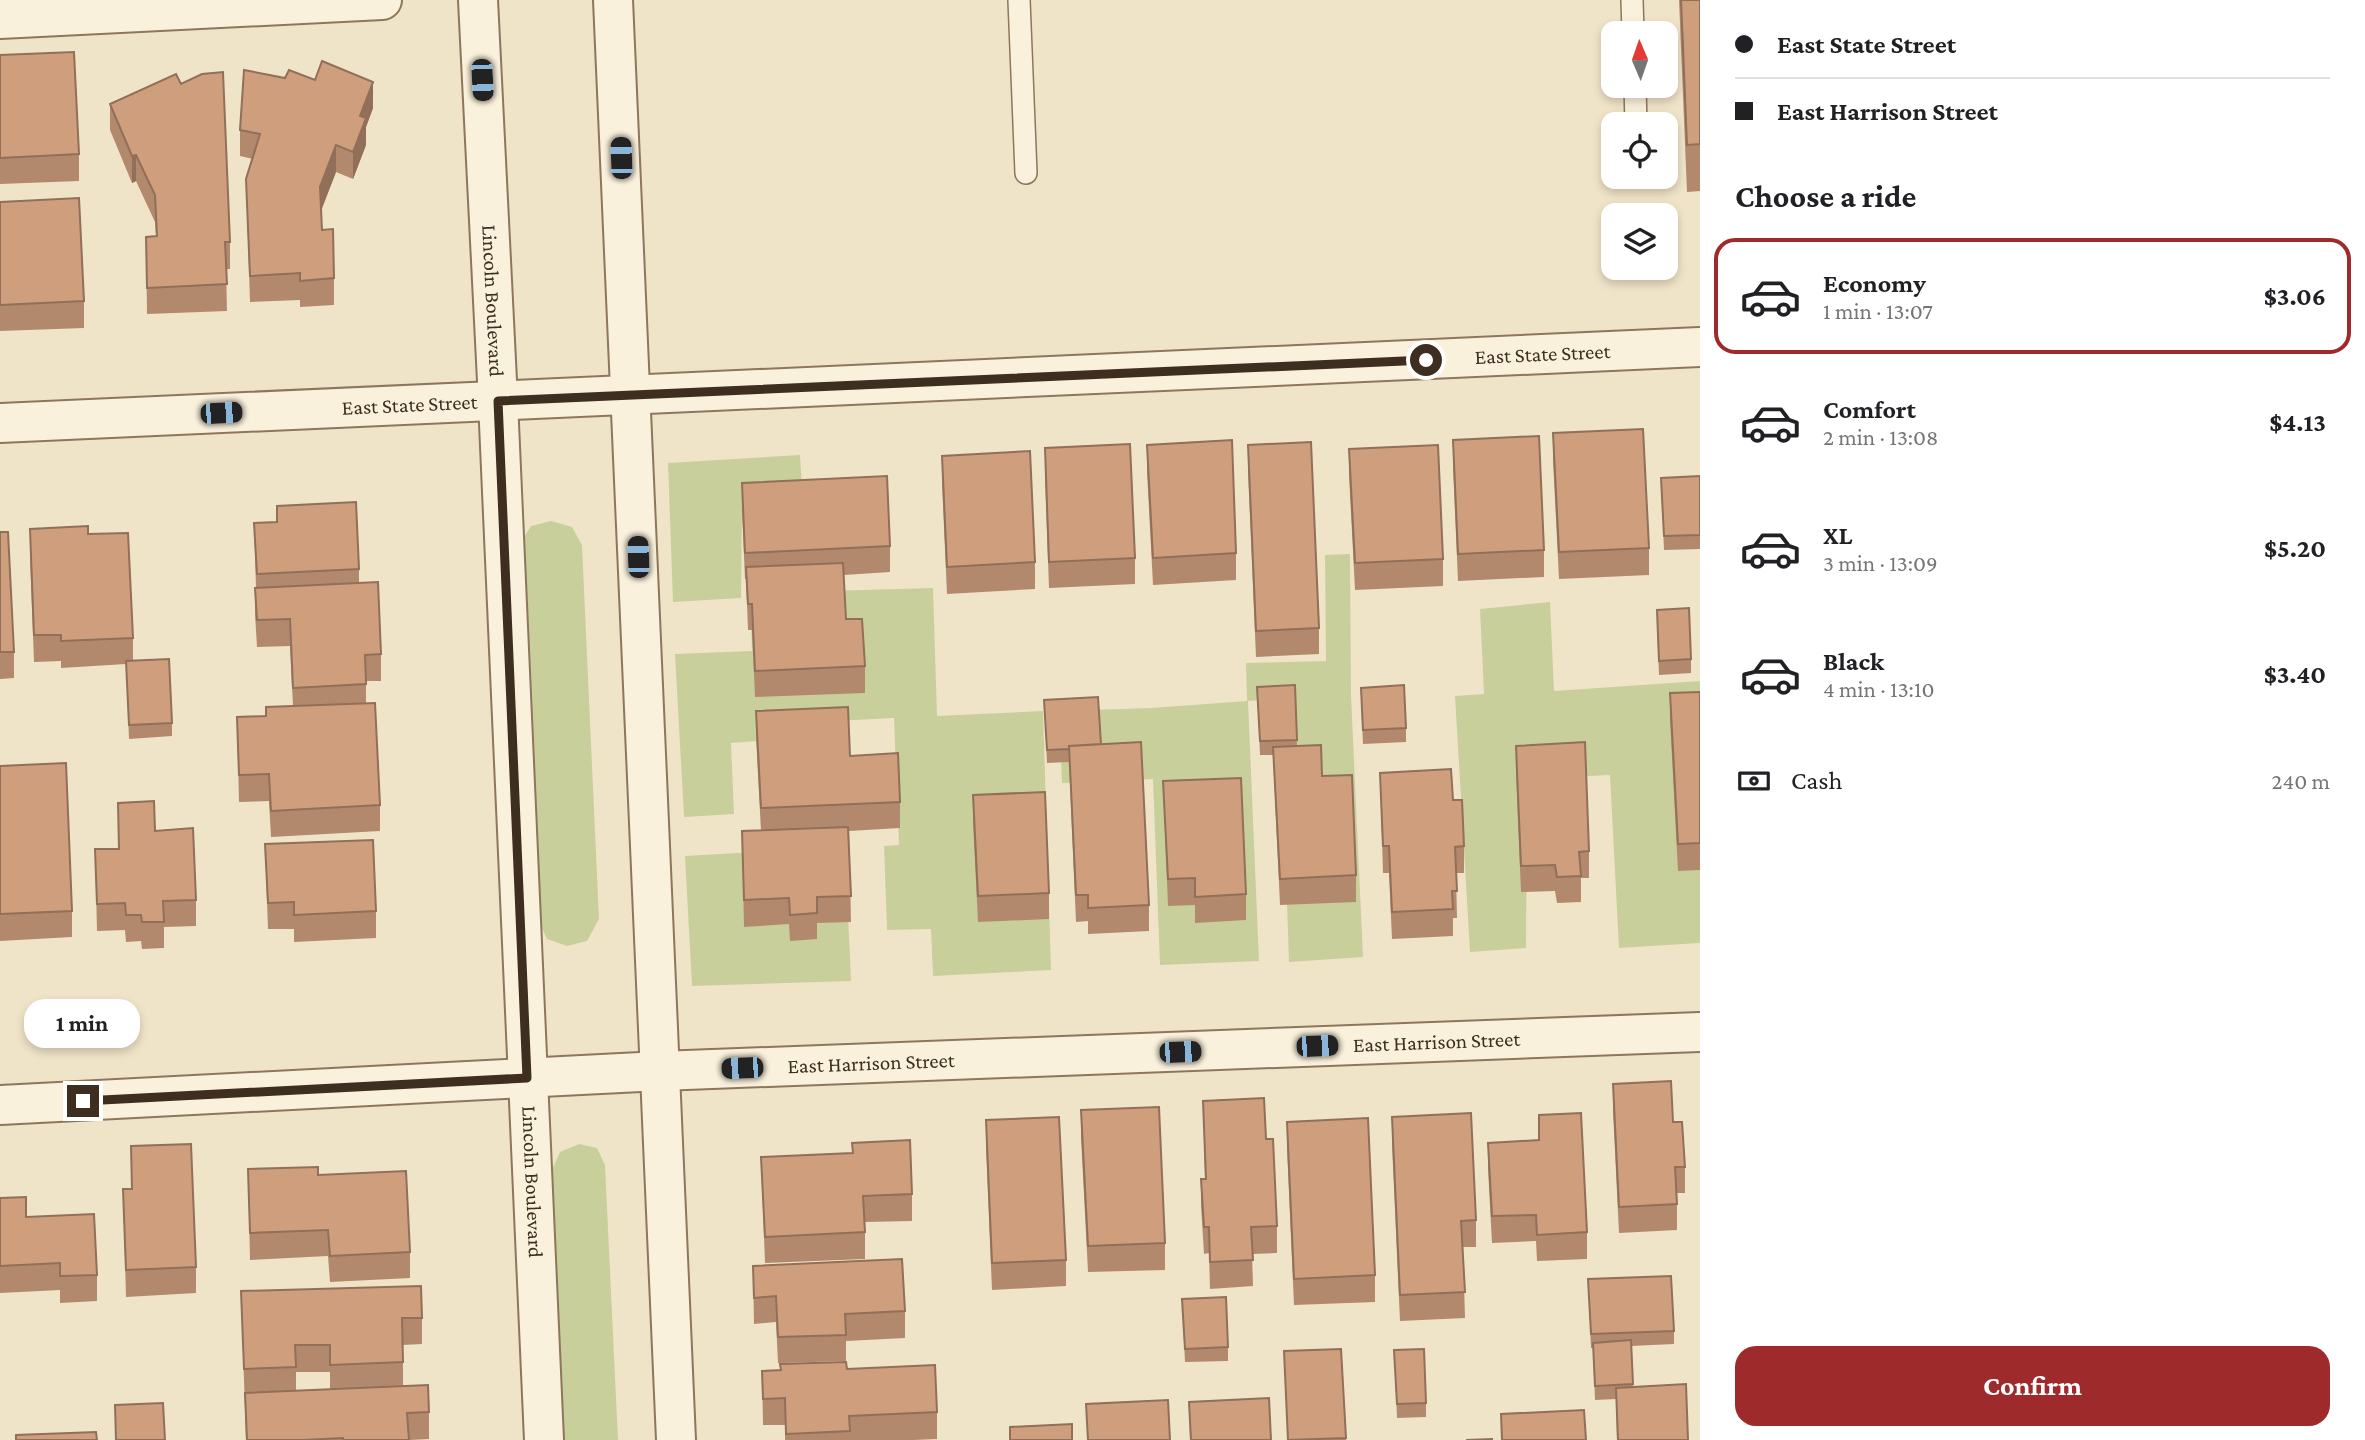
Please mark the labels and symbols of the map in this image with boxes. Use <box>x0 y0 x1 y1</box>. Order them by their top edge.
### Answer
north arrow <box>1601 21 1678 98</box>
car <box>471 58 494 102</box>
car <box>610 137 633 179</box>
street label: Lincoln Boulevard <box>477 224 509 377</box>
street label: East State Street <box>1474 339 1612 369</box>
route start <box>1410 344 1442 376</box>
street label: East State Street <box>341 390 479 420</box>
car <box>200 401 243 425</box>
car <box>627 536 650 578</box>
callout: 1 min <box>25 1000 141 1048</box>
street label: East Harrison Street <box>1353 1027 1522 1057</box>
car <box>1296 1035 1339 1057</box>
car <box>1159 1041 1202 1063</box>
street label: East Harrison Street <box>787 1048 956 1078</box>
car <box>721 1057 764 1079</box>
route end <box>67 1085 99 1117</box>
street label: Lincoln Boulevard <box>517 1105 548 1258</box>

